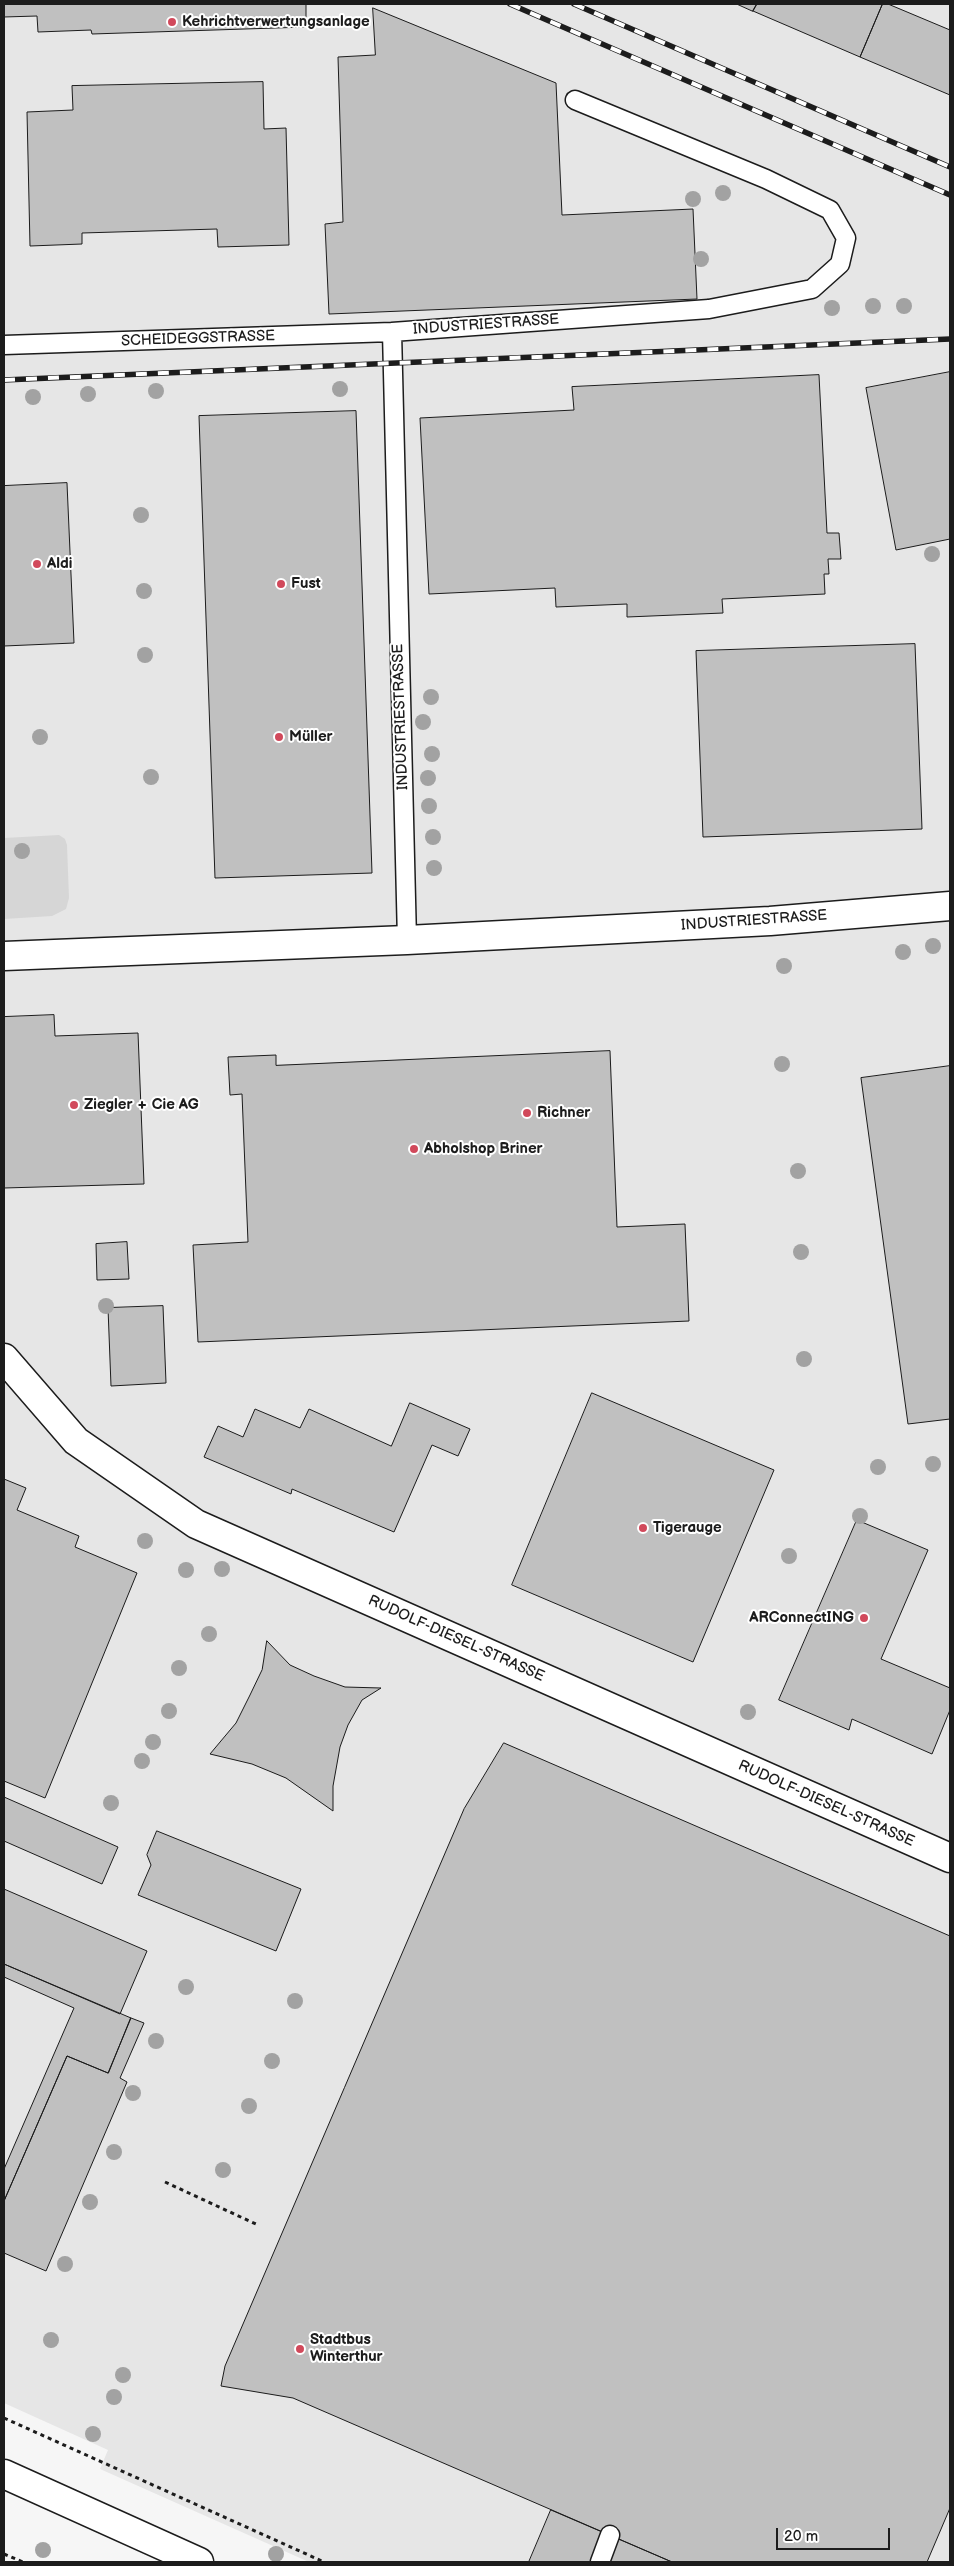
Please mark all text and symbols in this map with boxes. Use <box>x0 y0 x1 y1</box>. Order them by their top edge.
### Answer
place label: Kehrichtverwertungsanlage <box>182 13 370 31</box>
marker: Kehrichtverwertungsanlage <box>166 16 178 28</box>
street label: INDUSTRIESTRASSE <box>412 311 560 339</box>
street label: SCHEIDEGGSTRASSE <box>121 327 275 351</box>
place label: Aldi <box>47 555 72 573</box>
marker: Aldi <box>31 558 43 570</box>
place label: Fust <box>291 575 321 593</box>
marker: Fust <box>275 578 287 590</box>
street label: INDUSTRIESTRASSE <box>389 643 413 791</box>
place label: Müller <box>289 728 332 746</box>
marker: Müller <box>273 731 285 743</box>
street label: INDUSTRIESTRASSE <box>680 907 828 935</box>
place label: Ziegler + Cie AG <box>84 1096 199 1114</box>
marker: Ziegler + Cie AG <box>68 1099 80 1111</box>
place label: Richner <box>537 1104 590 1122</box>
marker: Richner <box>521 1107 533 1119</box>
place label: Abholshop Briner <box>424 1140 542 1158</box>
marker: Abholshop Briner <box>408 1143 420 1155</box>
place label: Tigerauge <box>653 1519 722 1537</box>
marker: Tigerauge <box>637 1522 649 1534</box>
street label: RUDOLF-DIESEL-STRASSE <box>365 1592 547 1686</box>
place label: ARConnectING <box>749 1609 854 1627</box>
marker: ARConnectING <box>858 1612 870 1624</box>
street label: RUDOLF-DIESEL-STRASSE <box>735 1757 917 1851</box>
place label: Stadtbus Winterthur <box>310 2331 383 2366</box>
marker: Stadtbus Winterthur <box>294 2343 306 2355</box>
scale bar <box>779 2518 893 2550</box>
text: 20 m <box>784 2527 818 2546</box>

